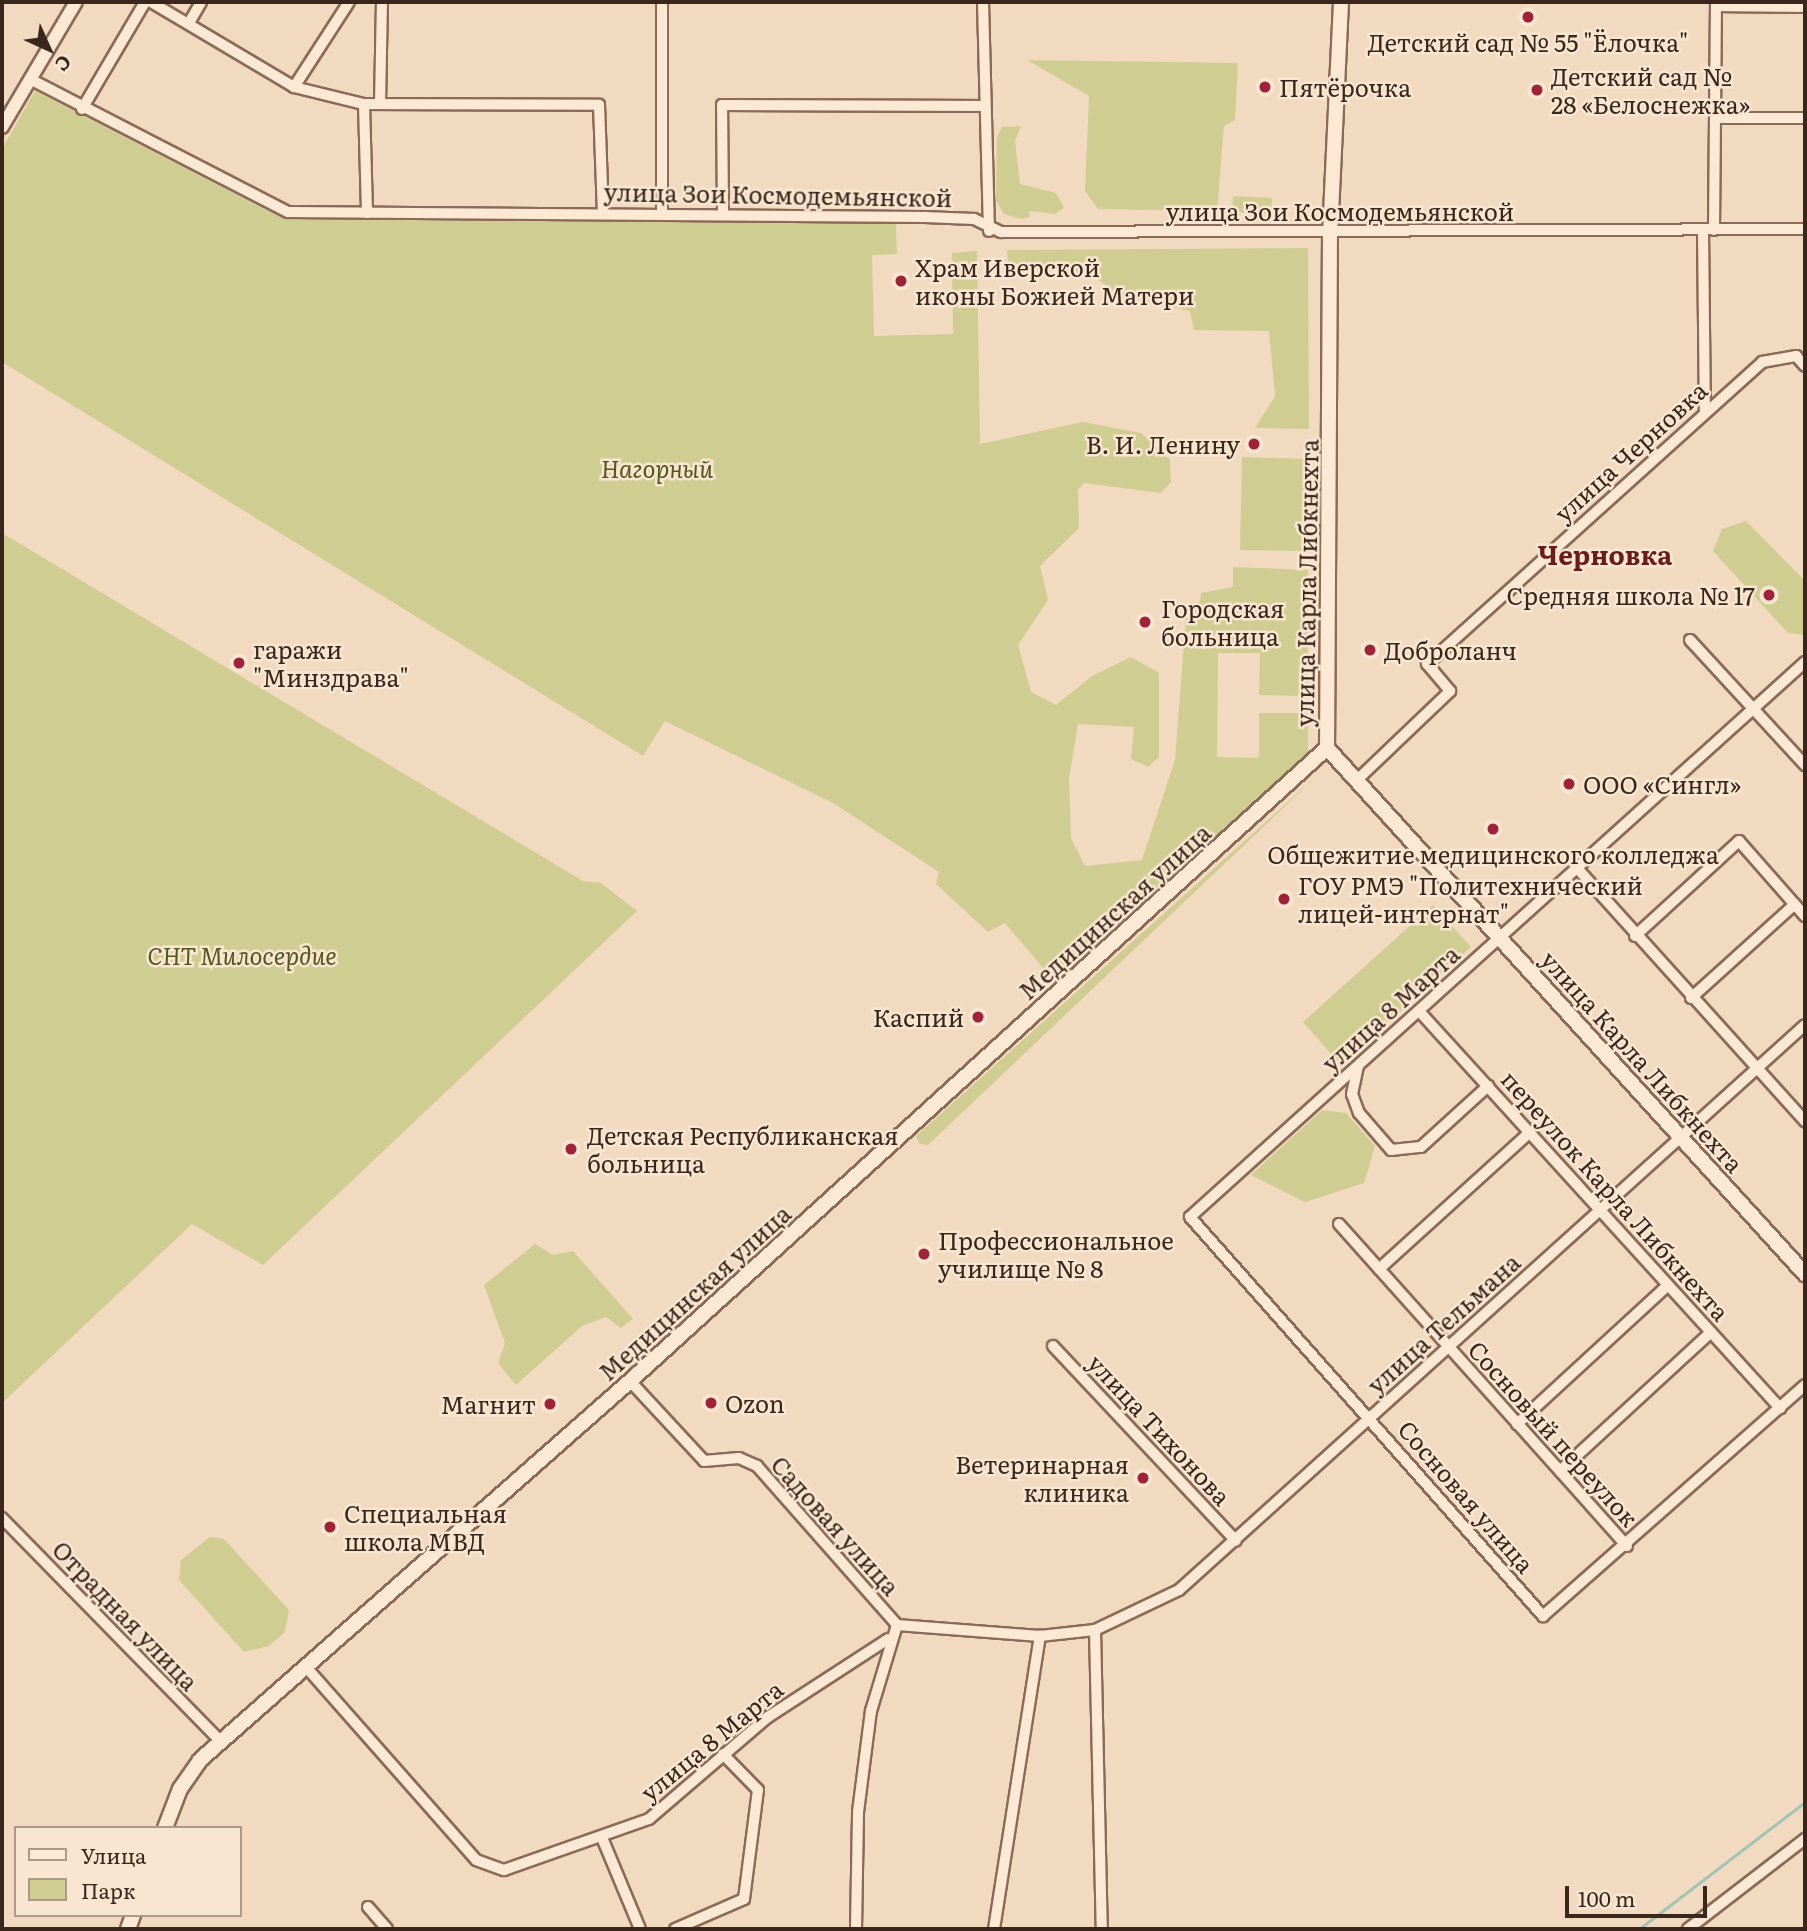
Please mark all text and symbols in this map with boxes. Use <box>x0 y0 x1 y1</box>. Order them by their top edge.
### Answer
marker: Детский сад № 55 "Ёлочка" <box>1520 9 1536 25</box>
north arrow <box>14 14 84 84</box>
place label: Детский сад № 55 "Ёлочка" <box>1368 28 1688 56</box>
text: С <box>49 49 79 79</box>
place label: Детский сад № 28 «Белоснежка» <box>1551 62 1751 118</box>
place label: Пятёрочка <box>1279 73 1411 101</box>
marker: Пятёрочка <box>1257 79 1273 95</box>
marker: Детский сад № 28 «Белоснежка» <box>1529 82 1545 98</box>
street label: улица Зои Космодемьянской <box>604 177 952 211</box>
street label: улица Зои Космодемьянской <box>1166 197 1514 225</box>
place label: Храм Иверской иконы Божией Матери <box>915 253 1194 309</box>
marker: Храм Иверской иконы Божией Матери <box>893 273 909 289</box>
street label: улица Черновка <box>1548 375 1712 527</box>
place label: В. И. Ленину <box>1086 430 1240 458</box>
marker: В. И. Ленину <box>1246 436 1262 452</box>
street label: улица Карла Либкнехта <box>1289 439 1323 727</box>
park label: Нагорный <box>601 454 713 482</box>
district label: Черновка <box>1538 538 1672 570</box>
place label: Средняя школа № 17 <box>1507 581 1755 609</box>
marker: Средняя школа № 17 <box>1761 587 1777 603</box>
place label: Городская больница <box>1161 594 1285 650</box>
marker: Городская больница <box>1135 612 1155 632</box>
place label: гаражи "Минздрава" <box>253 635 409 691</box>
place label: Доброланч <box>1384 636 1517 664</box>
marker: Доброланч <box>1362 642 1378 658</box>
marker: гаражи "Минздрава" <box>231 655 247 671</box>
place label: ООО «Сингл» <box>1583 770 1742 798</box>
marker: ООО «Сингл» <box>1561 776 1577 792</box>
street label: Медицинская улица <box>1012 817 1216 1005</box>
marker: Общежитие медицинского колледжа <box>1485 821 1501 837</box>
place label: Общежитие медицинского колледжа <box>1267 840 1719 868</box>
place label: ГОУ РМЭ "Политехнический лицей-интернат" <box>1298 871 1643 927</box>
marker: ГОУ РМЭ "Политехнический лицей-интернат" <box>1276 891 1292 907</box>
street label: улица 8 Марта <box>1315 939 1465 1077</box>
park label: СНТ Милосердие <box>147 941 337 969</box>
street label: улица Карла Либкнехта <box>1536 944 1750 1178</box>
place label: Каспий <box>873 1003 964 1031</box>
marker: Каспий <box>970 1009 986 1025</box>
street label: переулок Карла Либкнехта <box>1496 1064 1736 1326</box>
place label: Детская Республиканская больница <box>587 1121 899 1177</box>
marker: Детская Республиканская больница <box>561 1139 581 1159</box>
street label: Медицинская улица <box>592 1198 796 1386</box>
place label: Профессиональное училище № 8 <box>938 1226 1174 1282</box>
marker: Профессиональное училище № 8 <box>916 1246 932 1262</box>
street label: улица Тельмана <box>1361 1247 1525 1399</box>
street label: Сосновый переулок <box>1463 1334 1645 1532</box>
street label: улица Тихонова <box>1083 1348 1237 1510</box>
place label: Ozon <box>725 1389 785 1417</box>
place label: Магнит <box>441 1390 536 1418</box>
marker: Ozon <box>703 1395 719 1411</box>
marker: Магнит <box>542 1396 558 1412</box>
street label: Сосновая улица <box>1393 1414 1541 1578</box>
street label: Садовая улица <box>766 1449 906 1601</box>
place label: Ветеринарная клиника <box>955 1450 1129 1506</box>
marker: Ветеринарная клиника <box>1135 1470 1151 1486</box>
place label: Специальная школа МВД <box>344 1499 507 1555</box>
marker: Специальная школа МВД <box>322 1519 338 1535</box>
street label: Отрадная улица <box>47 1534 205 1696</box>
street label: улица 8 Марта <box>634 1674 788 1806</box>
legend <box>14 1826 242 1917</box>
text: Улица <box>81 1839 146 1870</box>
scale bar <box>1569 1871 1711 1915</box>
text: Парк <box>81 1874 135 1905</box>
text: 100 m <box>1578 1882 1635 1913</box>

